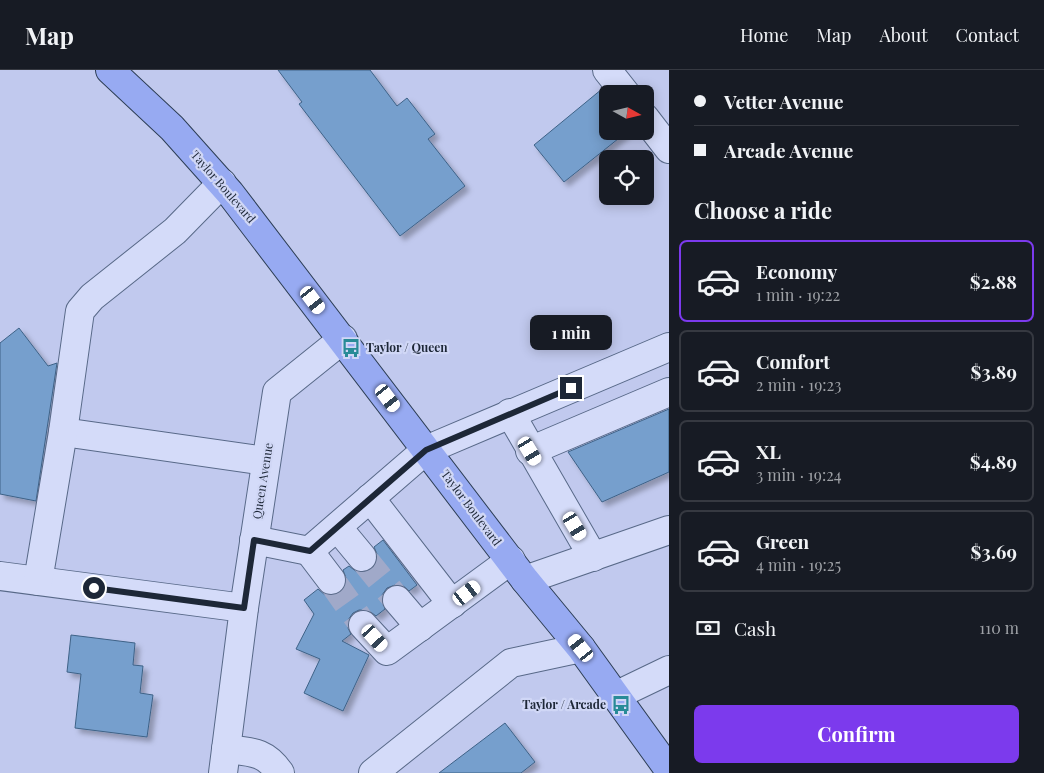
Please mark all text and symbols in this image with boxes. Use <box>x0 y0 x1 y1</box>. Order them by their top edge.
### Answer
text: Map <box>25 19 74 51</box>
text: Home <box>740 23 788 47</box>
text: Map <box>816 23 851 47</box>
text: About <box>879 23 928 47</box>
text: Contact <box>956 23 1019 47</box>
north arrow <box>599 85 654 140</box>
map controls <box>599 85 654 205</box>
text: Vetter Avenue <box>724 88 844 114</box>
text: Arcade Avenue <box>724 137 853 163</box>
street label: Taylor Boulevard <box>188 147 260 226</box>
button: locate <box>599 150 654 205</box>
text: Choose a ride <box>694 195 832 225</box>
text: Economy <box>756 258 837 284</box>
icon: car <box>696 259 741 304</box>
text: $2.88 <box>970 268 1017 294</box>
car <box>297 284 328 316</box>
text: 1 min · 19:22 <box>756 284 840 305</box>
callout: 1 min <box>530 316 612 350</box>
text: 1 min <box>551 322 591 343</box>
bus stop icon: Taylor / Queen <box>340 337 362 359</box>
place label: Taylor / Queen <box>366 339 448 355</box>
text: Comfort <box>756 348 830 374</box>
icon: car <box>696 349 741 394</box>
text: $3.89 <box>971 358 1017 384</box>
text: 2 min · 19:23 <box>756 374 842 395</box>
route end <box>560 377 582 399</box>
car <box>372 382 403 414</box>
car <box>515 434 544 468</box>
text: XL <box>756 438 781 464</box>
icon: car <box>696 439 741 484</box>
street label: Queen Avenue <box>248 441 276 520</box>
text: $4.89 <box>970 448 1017 474</box>
text: 3 min · 19:24 <box>756 464 842 485</box>
street label: Taylor Boulevard <box>438 466 506 549</box>
car <box>560 509 589 543</box>
text: Green <box>756 528 809 554</box>
icon: car <box>696 529 741 574</box>
text: $3.69 <box>971 538 1017 564</box>
text: 4 min · 19:25 <box>756 554 841 575</box>
route start <box>83 577 105 599</box>
car <box>450 578 483 608</box>
icon: cash <box>694 614 722 642</box>
text: Cash <box>734 615 776 641</box>
text: 110 m <box>979 617 1019 638</box>
car <box>359 622 390 654</box>
car <box>565 632 596 664</box>
bus stop icon: Taylor / Arcade <box>610 694 632 716</box>
place label: Taylor / Arcade <box>522 696 606 712</box>
button: Confirm <box>694 705 1019 763</box>

